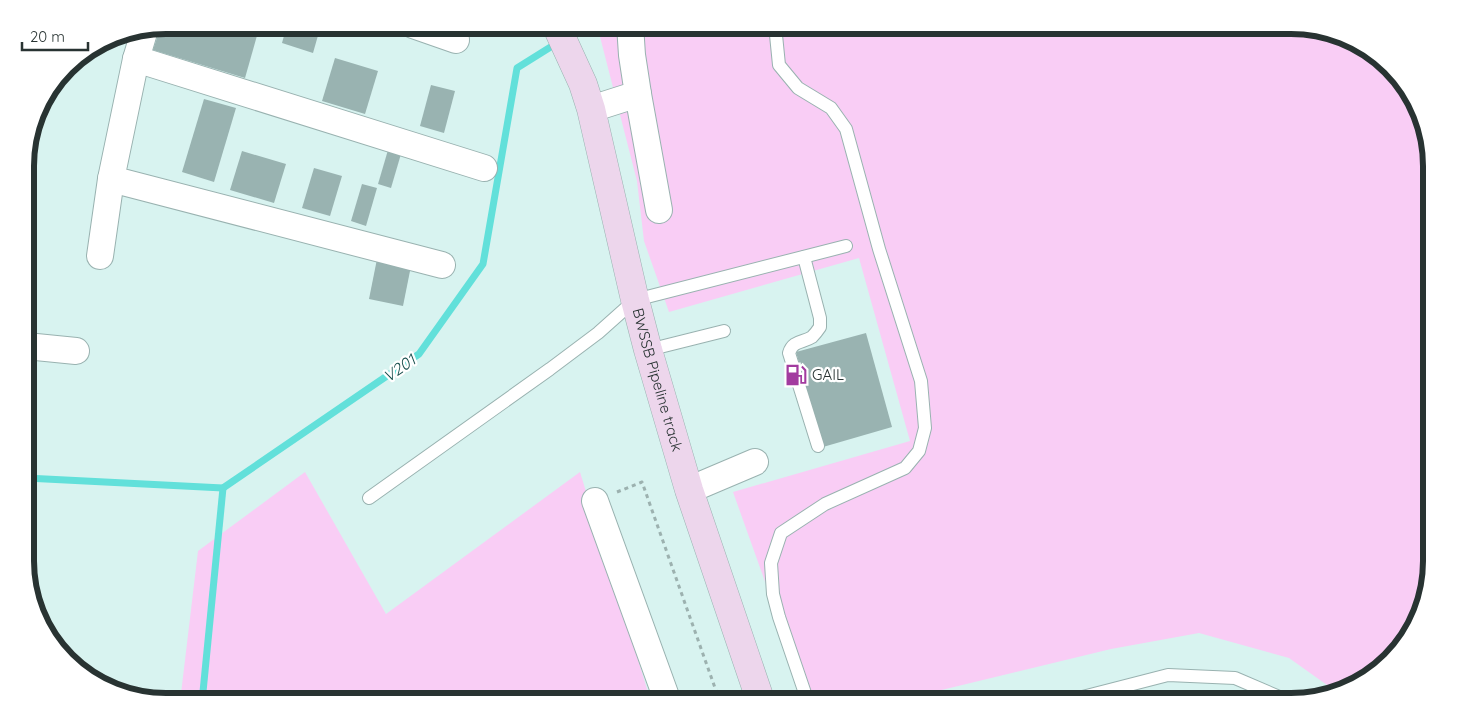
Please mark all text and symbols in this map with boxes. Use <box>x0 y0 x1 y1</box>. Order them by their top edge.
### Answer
scale bar <box>22 20 89 52</box>
text: 20 m <box>30 27 65 46</box>
street label: BWSSB Pipeline track <box>629 306 687 454</box>
water label: V201 <box>379 349 420 386</box>
fuel station icon: GAIL <box>783 362 809 388</box>
place label: GAIL <box>812 365 844 384</box>

